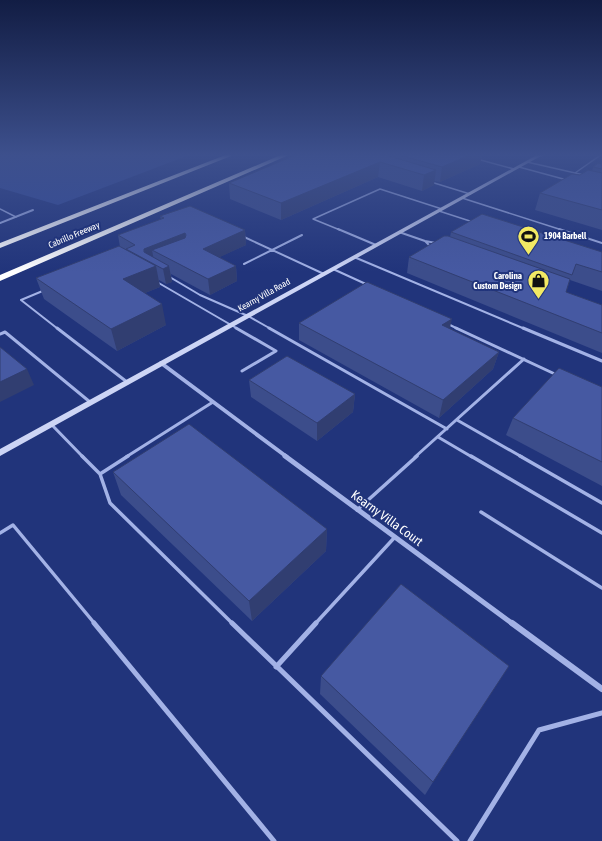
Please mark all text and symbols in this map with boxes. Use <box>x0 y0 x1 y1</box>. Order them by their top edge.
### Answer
street label: Cabrillo Freeway <box>47 220 101 250</box>
sports icon: 1904 Barbell <box>515 223 541 256</box>
place label: 1904 Barbell <box>544 231 587 241</box>
shop icon: Carolina Custom Design <box>525 268 551 301</box>
place label: Carolina Custom Design <box>473 271 523 291</box>
street label: Kearny Villa Road <box>236 276 292 314</box>
street label: Kearny Villa Court <box>348 487 426 549</box>

